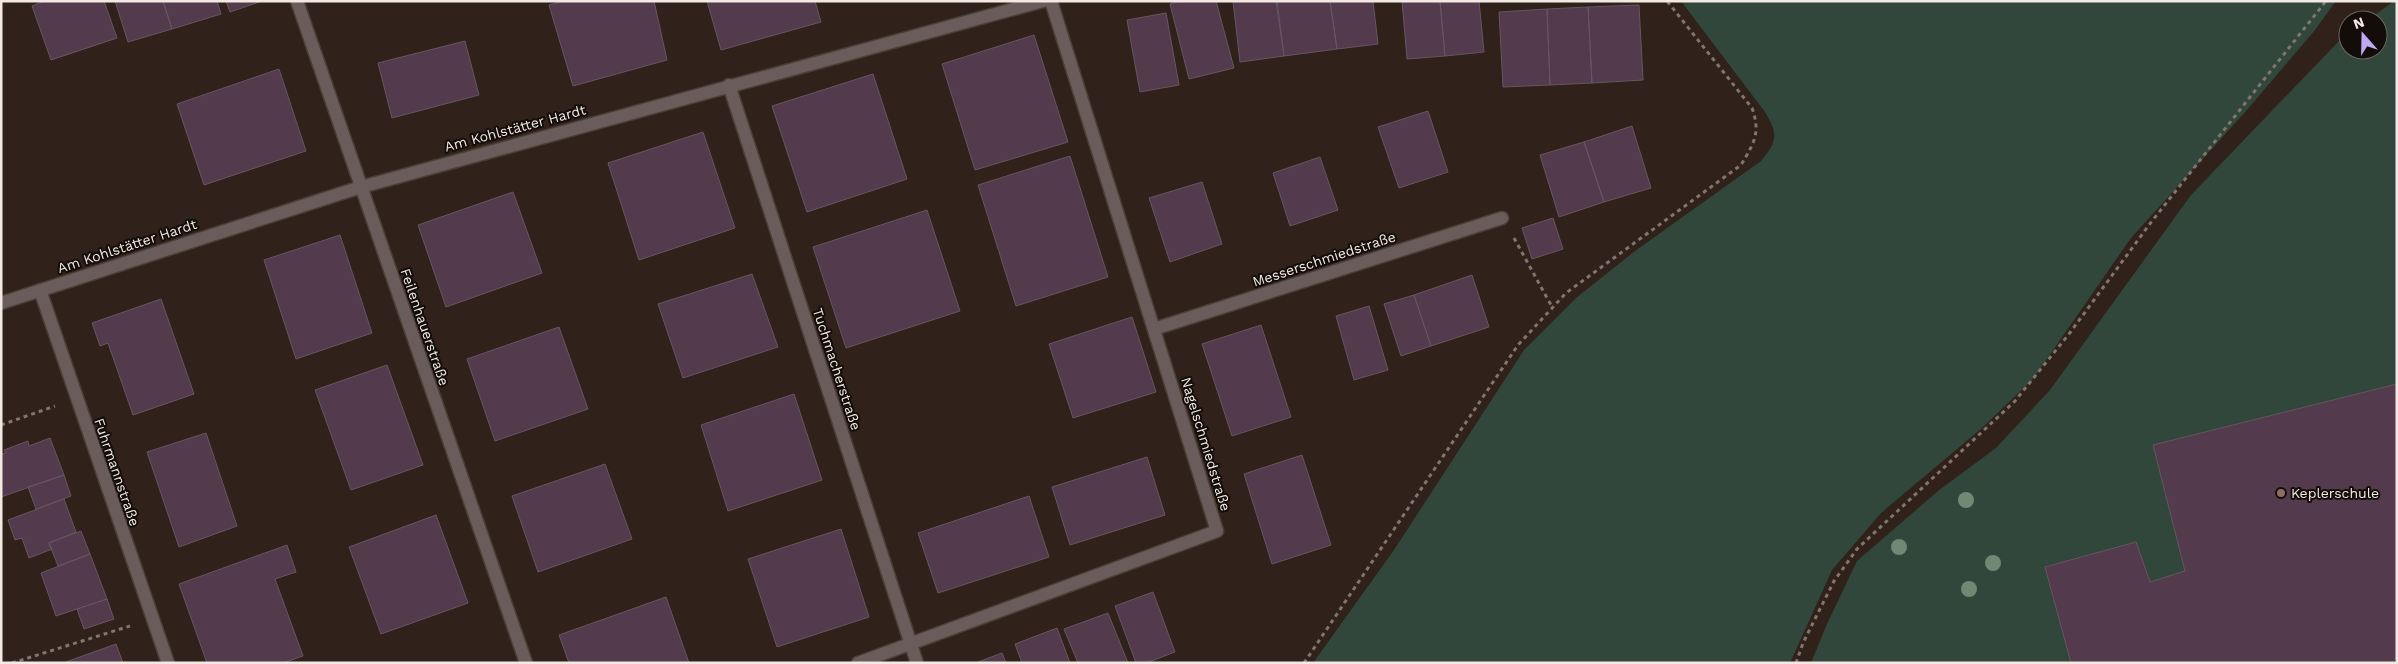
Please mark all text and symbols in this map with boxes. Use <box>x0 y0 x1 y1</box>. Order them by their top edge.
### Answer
north arrow <box>2338 10 2388 60</box>
text: N <box>2351 13 2366 32</box>
street label: Am Kohlstätter Hardt <box>443 101 587 155</box>
street label: Am Kohlstätter Hardt <box>55 216 199 276</box>
street label: Messerschmiedstraße <box>1250 228 1398 290</box>
street label: Feilenhauerstraße <box>397 266 453 388</box>
street label: Tuchmacherstraße <box>810 306 864 432</box>
street label: Nagelschmiedstraße <box>1178 375 1234 513</box>
street label: Fuhrmannstraße <box>91 416 143 528</box>
place label: Keplerschule <box>2291 485 2379 501</box>
marker: Keplerschule <box>2275 487 2287 499</box>

